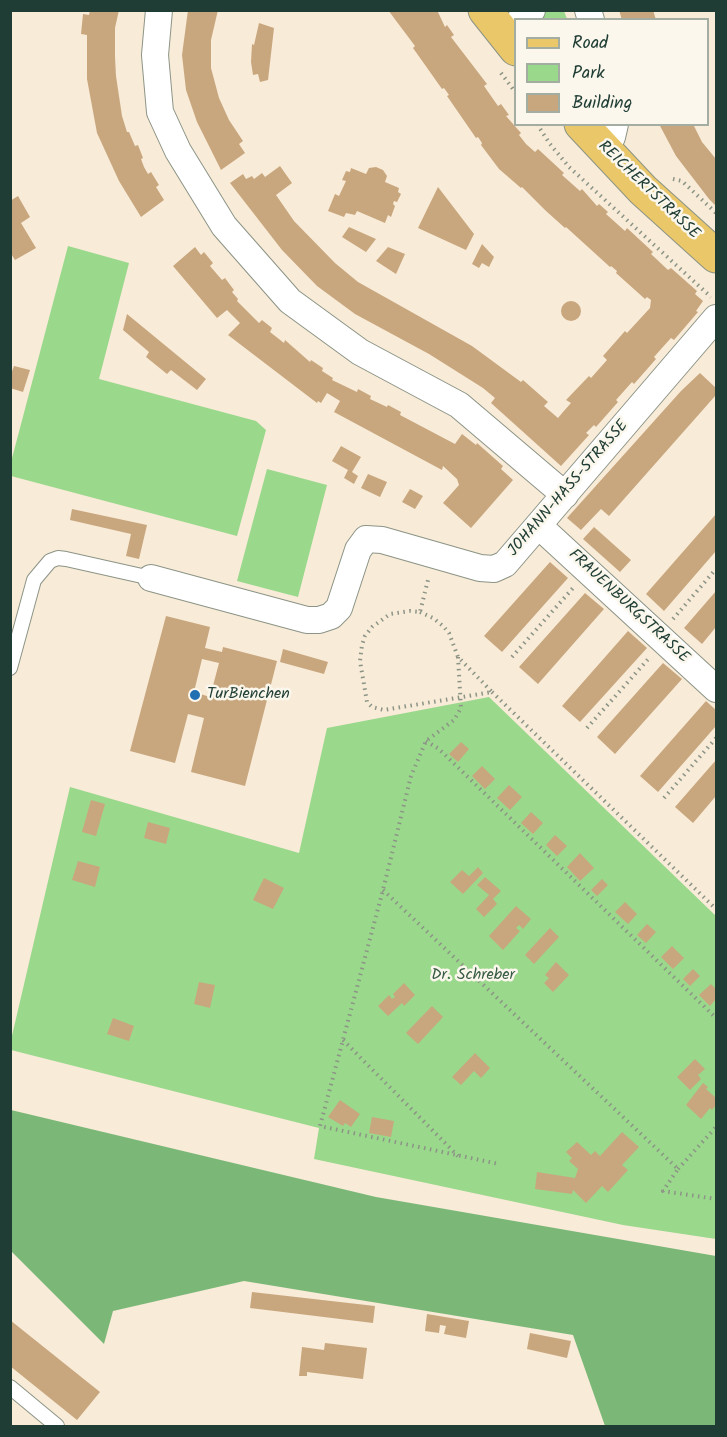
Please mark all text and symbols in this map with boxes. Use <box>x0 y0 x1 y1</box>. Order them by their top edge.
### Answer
legend <box>514 18 709 126</box>
text: Road <box>572 29 608 58</box>
text: Park <box>572 59 605 88</box>
text: Building <box>572 89 632 118</box>
street label: REICHERTSTRASSE <box>593 138 703 244</box>
street label: JOHANN-HASS-STRASSE <box>505 417 633 561</box>
street label: FRAUENBURGSTRASSE <box>563 546 693 668</box>
place label: TurBienchen <box>207 685 290 705</box>
marker: TurBienchen <box>188 688 202 702</box>
park label: Dr. Schreber <box>431 966 515 986</box>

